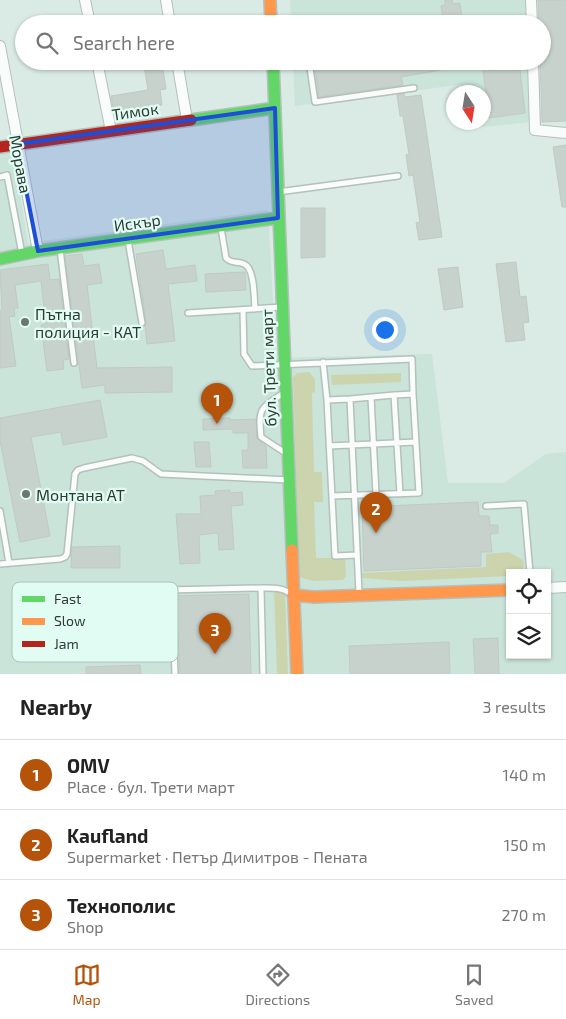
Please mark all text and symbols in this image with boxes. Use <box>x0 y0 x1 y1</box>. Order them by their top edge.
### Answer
search box <box>15 15 551 70</box>
icon: search <box>33 29 61 57</box>
text: Search here <box>73 31 175 54</box>
north arrow <box>446 85 491 130</box>
street label: Тимок <box>110 98 160 124</box>
street label: Морава <box>6 133 36 195</box>
street label: Искър <box>112 209 162 235</box>
place label: Пътна полиция - КАТ <box>35 304 141 341</box>
street label: бул. Трети март <box>256 309 281 427</box>
marker: Пътна полиция - КАТ <box>19 316 31 328</box>
your location <box>372 317 398 343</box>
pin: 1 <box>201 383 233 424</box>
place label: Монтана АТ <box>36 485 125 504</box>
marker: Монтана АТ <box>20 488 32 500</box>
pin: 2 <box>360 492 392 533</box>
map controls <box>506 569 551 659</box>
button: locate <box>506 569 551 614</box>
legend <box>12 582 178 662</box>
text: Fast <box>54 590 81 607</box>
text: Slow <box>54 612 86 629</box>
pin: 3 <box>199 613 231 654</box>
button: layers <box>506 614 551 659</box>
text: Jam <box>54 635 79 652</box>
text: Nearby <box>20 694 92 719</box>
text: 3 results <box>483 697 546 716</box>
text: OMV <box>67 754 110 777</box>
text: 1 <box>33 765 39 784</box>
text: 140 m <box>503 765 546 784</box>
text: Place · бул. Трети март <box>67 777 235 796</box>
text: Kaufland <box>67 824 148 847</box>
text: 2 <box>31 835 41 854</box>
text: 150 m <box>504 835 546 854</box>
text: Supermarket · Петър Димитров - Пената <box>67 847 367 866</box>
text: Технополис <box>67 894 176 917</box>
text: 3 <box>31 905 41 924</box>
text: 270 m <box>502 905 546 924</box>
text: Shop <box>67 917 104 936</box>
tab: Map <box>72 961 101 1008</box>
tab: Directions <box>246 961 310 1008</box>
tab: Saved <box>455 961 494 1008</box>

